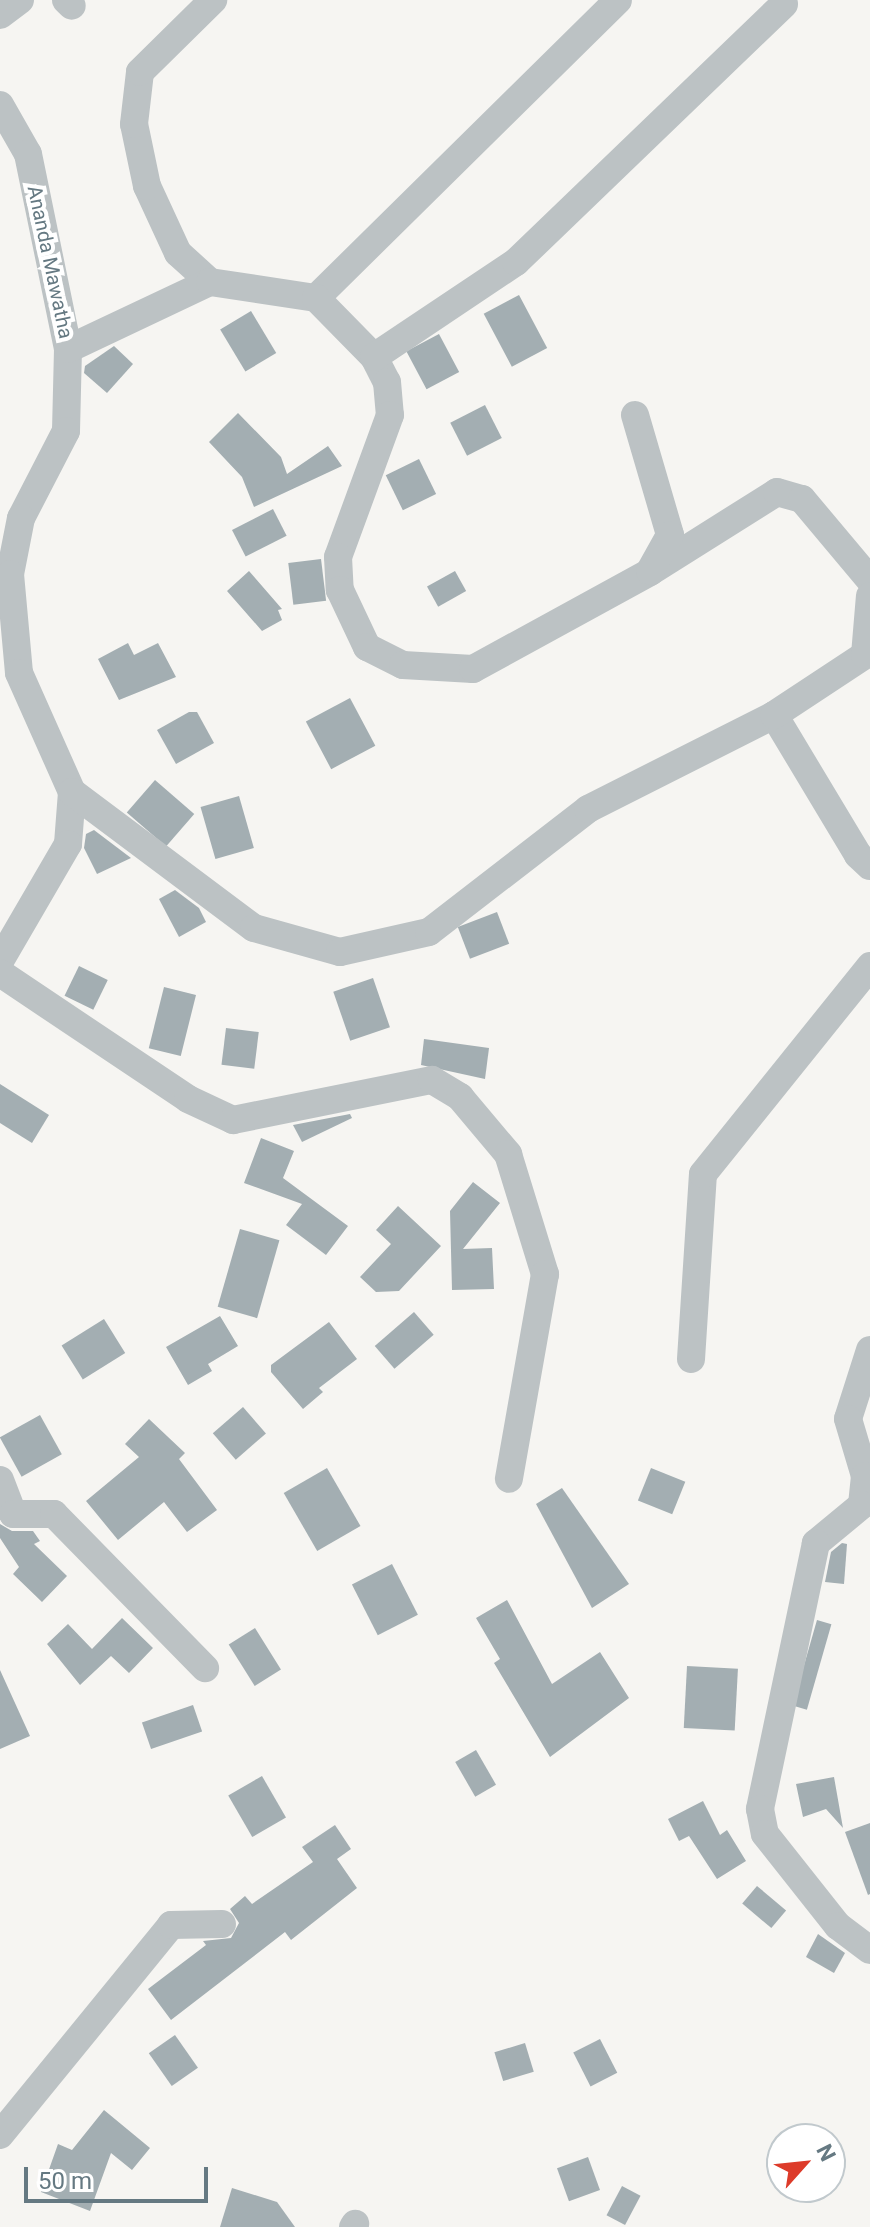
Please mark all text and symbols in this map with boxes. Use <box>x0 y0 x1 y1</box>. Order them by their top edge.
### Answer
street label: Ananda Mawatha <box>22 183 78 341</box>
north arrow <box>766 2123 846 2203</box>
text: N <box>811 2140 841 2165</box>
scale bar <box>28 2151 212 2201</box>
text: 50 m <box>38 2167 92 2195</box>

